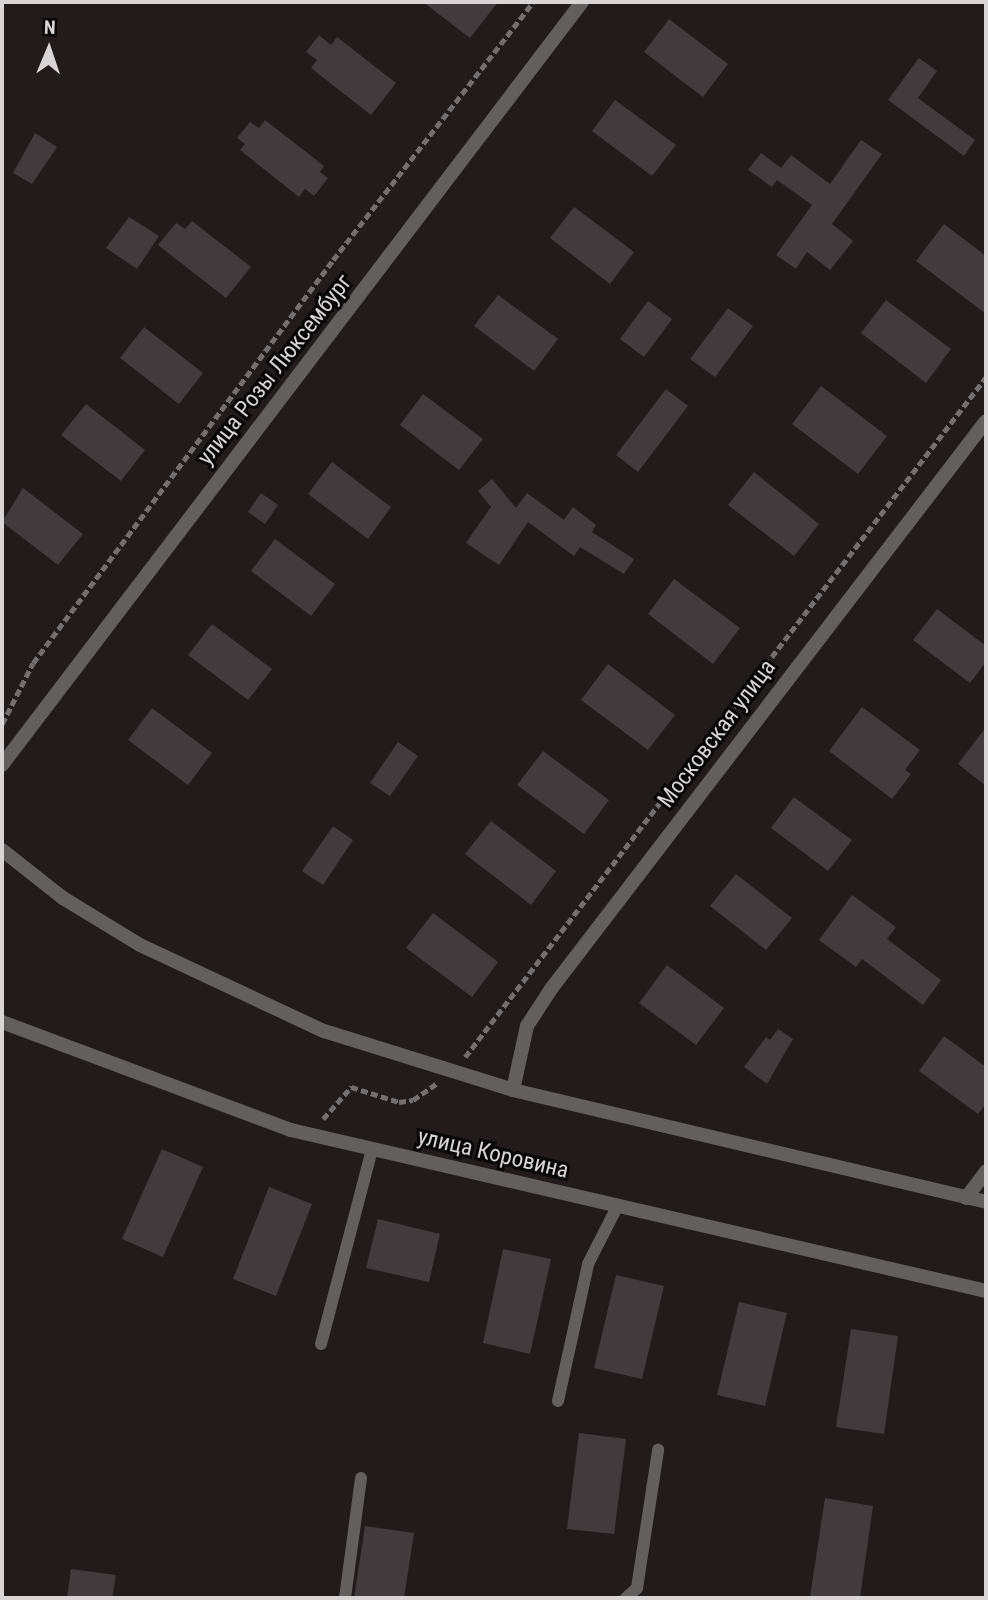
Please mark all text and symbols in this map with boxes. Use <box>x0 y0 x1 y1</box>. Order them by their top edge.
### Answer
north arrow <box>14 14 84 84</box>
text: N <box>44 16 56 39</box>
street label: улица Розы Люксембург <box>192 269 358 471</box>
street label: Московская улица <box>652 655 782 813</box>
street label: улица Коровина <box>415 1123 571 1185</box>

